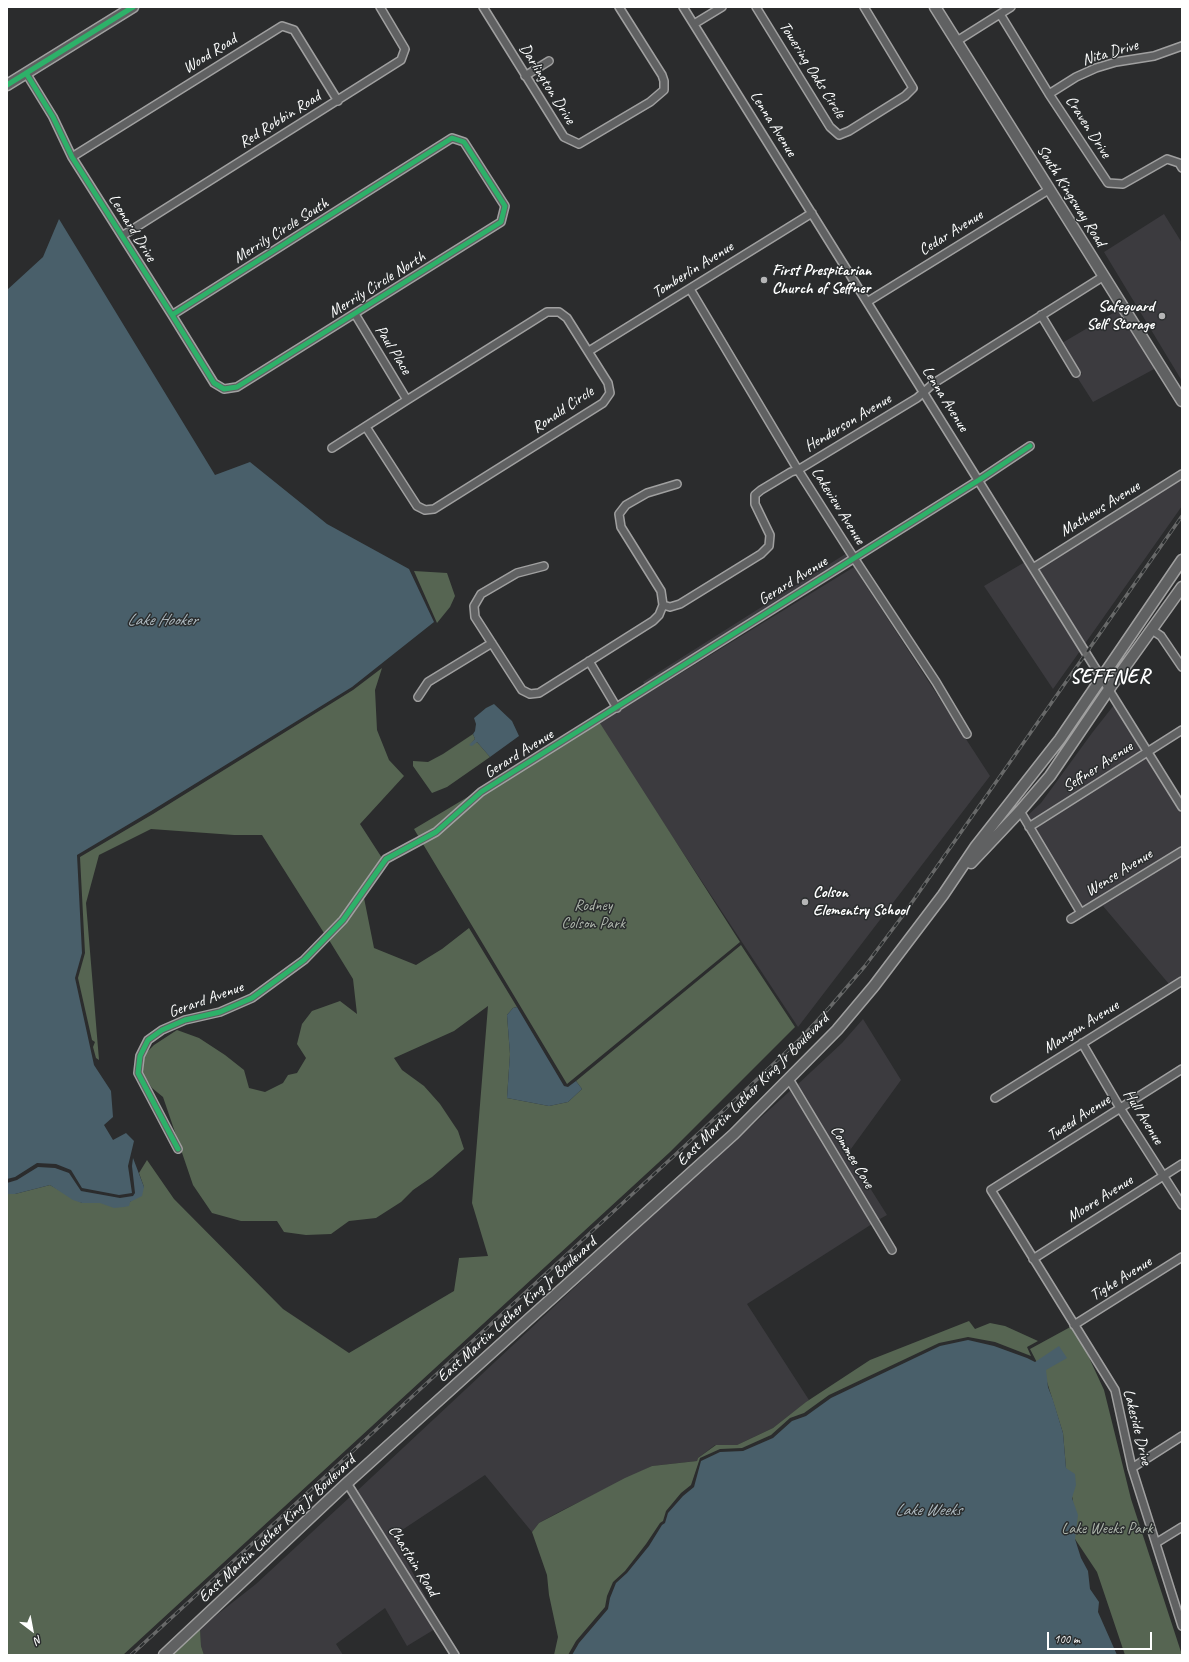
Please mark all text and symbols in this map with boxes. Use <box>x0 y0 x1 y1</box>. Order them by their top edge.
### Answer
street label: Towering Oaks Circle <box>775 18 849 122</box>
street label: Wood Road <box>180 30 240 78</box>
street label: Nita Drive <box>1080 36 1140 70</box>
street label: Darlington Drive <box>515 40 579 128</box>
street label: Red Robbin Road <box>236 87 324 153</box>
street label: Lenna Avenue <box>745 88 801 160</box>
street label: Craven Drive <box>1061 92 1115 162</box>
street label: South Kingsway Road <box>1032 142 1110 250</box>
street label: Leonard Drive <box>104 191 160 265</box>
street label: Merrily Circle South <box>230 194 332 268</box>
street label: Cedar Avenue <box>915 206 987 260</box>
street label: Tomberlin Avenue <box>649 237 737 303</box>
street label: Merrily Circle North <box>325 248 429 322</box>
place label: First Prespitarian Church of Seffner <box>772 261 871 299</box>
marker: First Prespitarian Church of Seffner <box>759 275 769 285</box>
place label: Safeguard Self Storage <box>1087 297 1154 335</box>
marker: Safeguard Self Storage <box>1157 311 1167 321</box>
street label: Paul Place <box>370 322 416 378</box>
street label: Lenna Avenue <box>917 363 973 435</box>
street label: Ronald Circle <box>528 382 598 438</box>
street label: Henderson Avenue <box>801 390 895 456</box>
street label: Lakeview Avenue <box>807 464 869 548</box>
street label: Mathews Avenue <box>1056 477 1144 541</box>
street label: Gerard Avenue <box>755 552 831 610</box>
water label: Lake Hooker <box>127 611 197 631</box>
district label: SEFFNER <box>1070 666 1150 690</box>
street label: Gerard Avenue <box>481 725 557 783</box>
street label: Seffner Avenue <box>1059 737 1137 797</box>
street label: Wense Avenue <box>1082 845 1156 901</box>
place label: Colson Elementry School <box>813 883 908 921</box>
park label: Rodney Colson Park <box>561 896 625 934</box>
marker: Colson Elementry School <box>800 897 810 907</box>
street label: Gerard Avenue <box>166 978 246 1022</box>
street label: Mangan Avenue <box>1040 996 1122 1058</box>
street label: East Martin Luther King Jr Boulevard <box>673 1010 833 1170</box>
street label: Hull Avenue <box>1119 1086 1167 1148</box>
street label: Tweed Avenue <box>1044 1091 1114 1145</box>
street label: Commee Cove <box>826 1122 878 1192</box>
street label: Moore Avenue <box>1063 1171 1137 1227</box>
street label: East Martin Luther King Jr Boulevard <box>433 1233 601 1387</box>
street label: Tighe Avenue <box>1087 1253 1155 1305</box>
street label: Lakeside Drive <box>1118 1387 1156 1467</box>
street label: East Martin Luther King Jr Boulevard <box>194 1451 360 1607</box>
water label: Lake Weeks <box>895 1501 961 1521</box>
park label: Lake Weeks Park <box>1061 1519 1153 1539</box>
street label: Chastain Road <box>384 1522 442 1600</box>
north arrow <box>12 1610 52 1650</box>
scale bar <box>1049 1624 1154 1650</box>
text: 100 m <box>1054 1631 1080 1647</box>
text: N <box>32 1632 45 1648</box>

